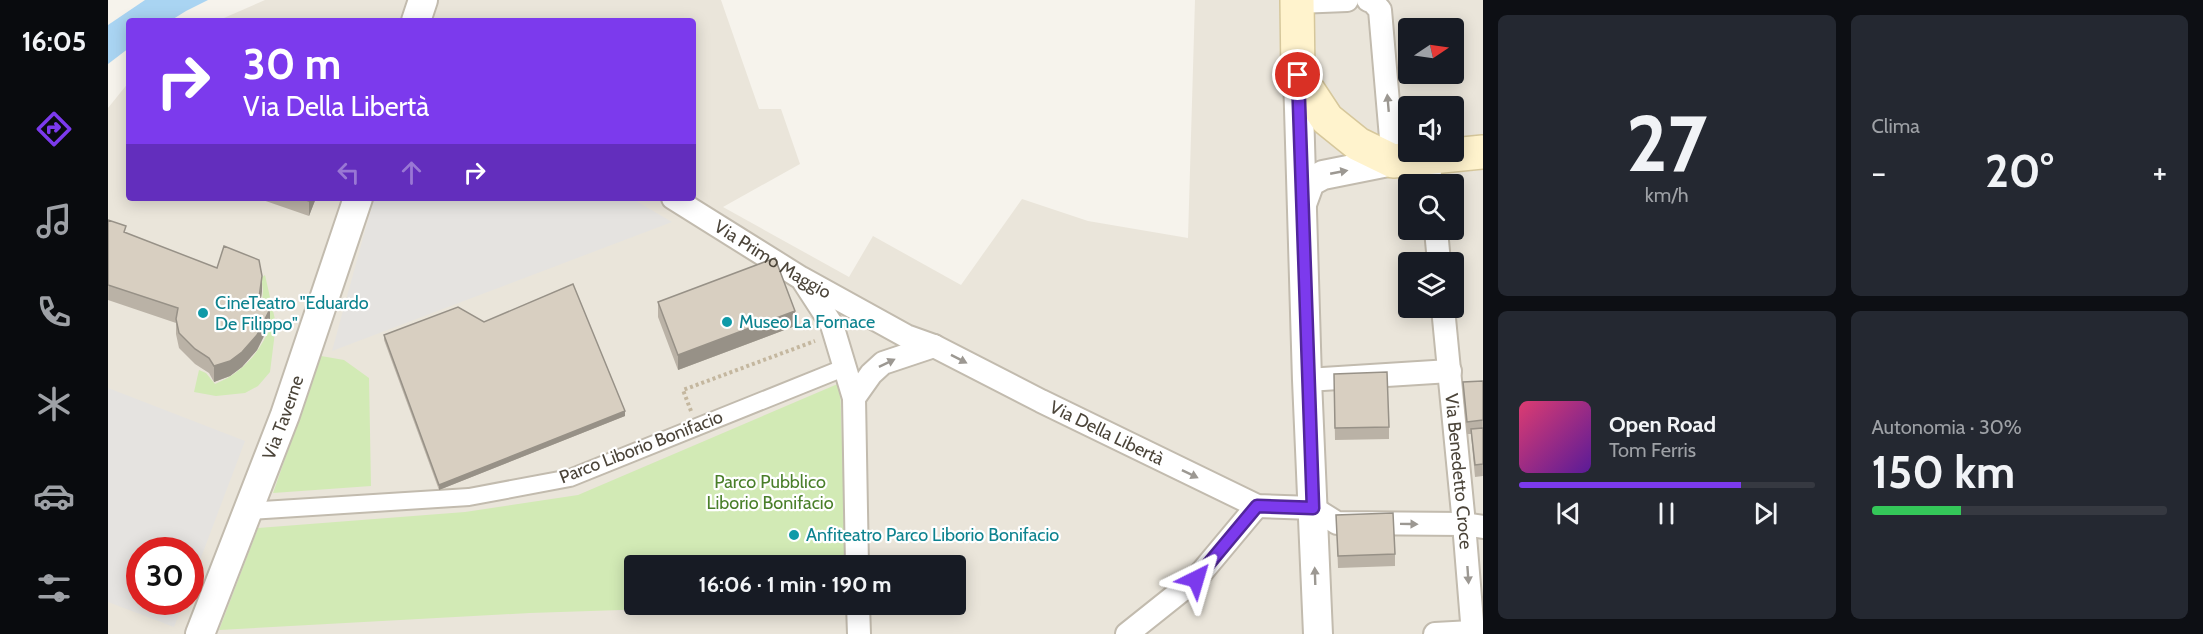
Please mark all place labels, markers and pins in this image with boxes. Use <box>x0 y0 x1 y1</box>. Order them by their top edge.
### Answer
pin <box>1272 49 1323 100</box>
place label: CineTeatro "Eduardo De Filippo" <box>215 292 369 335</box>
marker: CineTeatro "Eduardo De Filippo" <box>196 306 210 320</box>
place label: Museo La Fornace <box>739 311 875 333</box>
marker: Museo La Fornace <box>720 315 734 329</box>
place label: Anfiteatro Parco Liborio Bonifacio <box>806 524 1059 546</box>
marker: Anfiteatro Parco Liborio Bonifacio <box>787 528 801 542</box>

